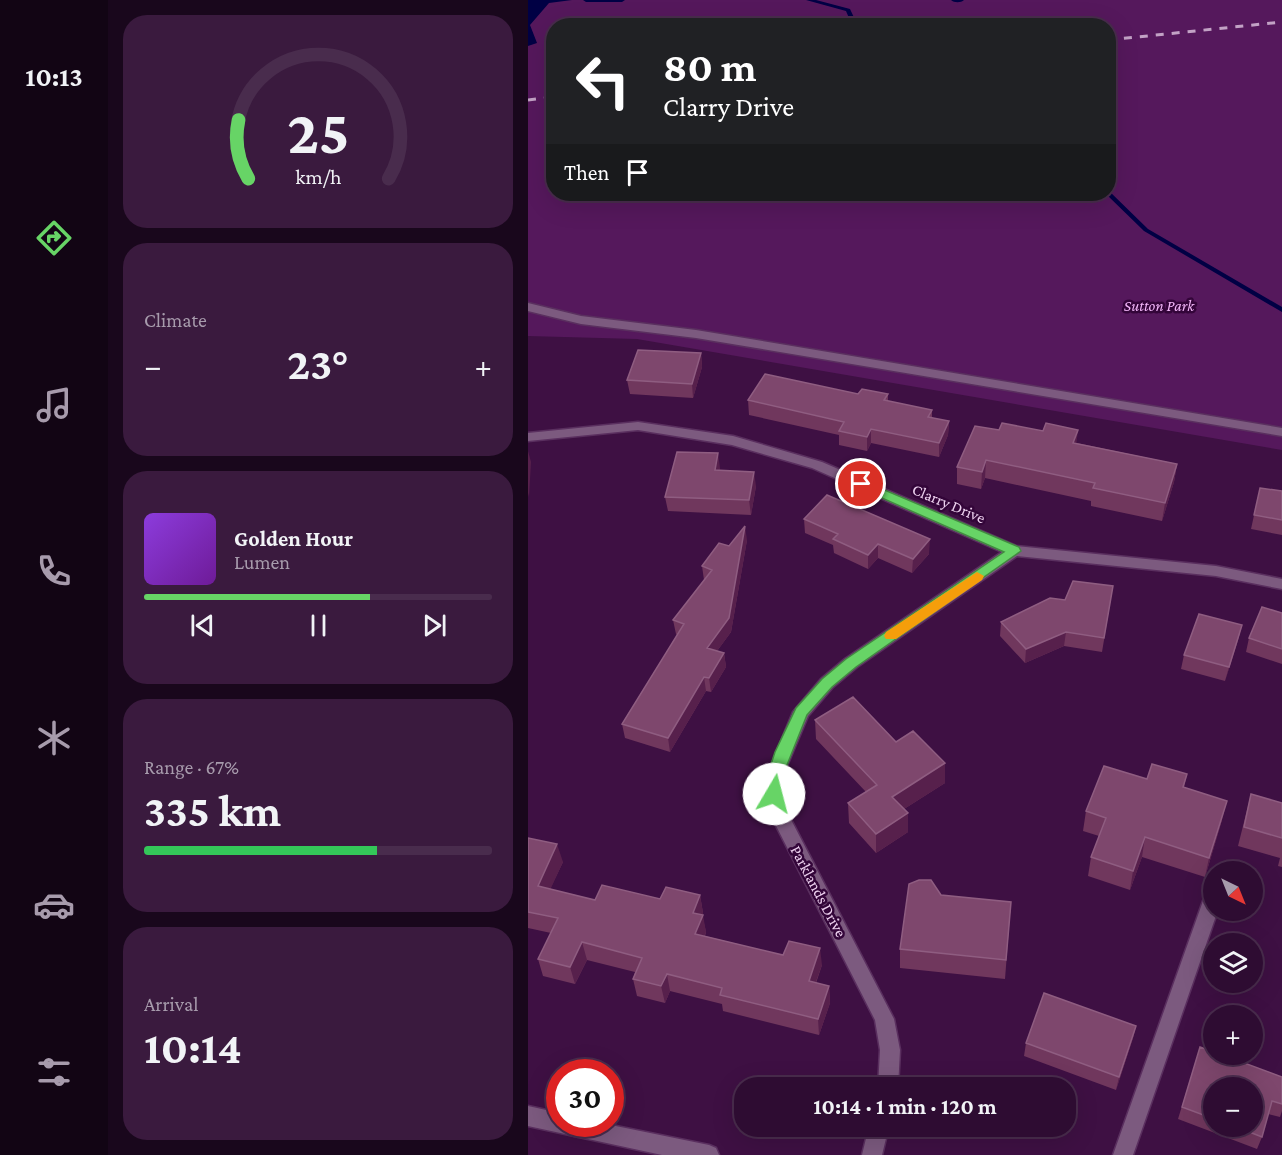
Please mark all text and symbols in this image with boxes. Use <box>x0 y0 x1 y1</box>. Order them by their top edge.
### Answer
icon: left <box>564 42 642 120</box>
text: 80 m <box>663 43 757 90</box>
text: 10:13 <box>25 62 83 92</box>
text: Clarry Drive <box>663 92 794 122</box>
text: 25 <box>287 97 349 166</box>
icon: arrive <box>621 156 654 189</box>
text: Then <box>564 160 609 185</box>
text: km/h <box>295 165 342 189</box>
icon: directions <box>33 217 75 259</box>
park label: Sutton Park <box>1124 297 1195 314</box>
text: Climate <box>144 309 207 331</box>
text: 23° <box>287 339 349 389</box>
text: − <box>144 347 161 384</box>
text: + <box>475 347 492 384</box>
icon: music <box>33 384 75 426</box>
pin <box>835 458 886 509</box>
icon: arrive <box>844 467 877 500</box>
street label: Clarry Drive <box>909 480 988 527</box>
text: Golden Hour <box>234 526 353 551</box>
icon: phone <box>33 550 75 592</box>
text: Lumen <box>234 551 290 573</box>
icon: previous <box>186 609 219 642</box>
icon: pause <box>302 609 335 642</box>
icon: next <box>418 609 451 642</box>
icon: climate <box>33 717 75 759</box>
text: Range · 67% <box>144 756 239 778</box>
position arrow <box>742 762 806 826</box>
text: 335 km <box>144 786 281 836</box>
street label: Parklands Drive <box>787 843 850 940</box>
north arrow <box>1203 861 1263 921</box>
map controls <box>1203 861 1263 1137</box>
icon: car <box>33 884 75 926</box>
button: layers <box>1203 933 1263 993</box>
text: Arrival <box>144 993 198 1015</box>
button: + <box>1203 1005 1263 1065</box>
text: 10:14 <box>144 1023 242 1073</box>
icon: filters <box>33 1051 75 1093</box>
speed limit sign: 30 <box>546 1059 624 1137</box>
button: − <box>1203 1077 1263 1137</box>
text: 10:14 · 1 min · 120 m <box>813 1094 997 1119</box>

